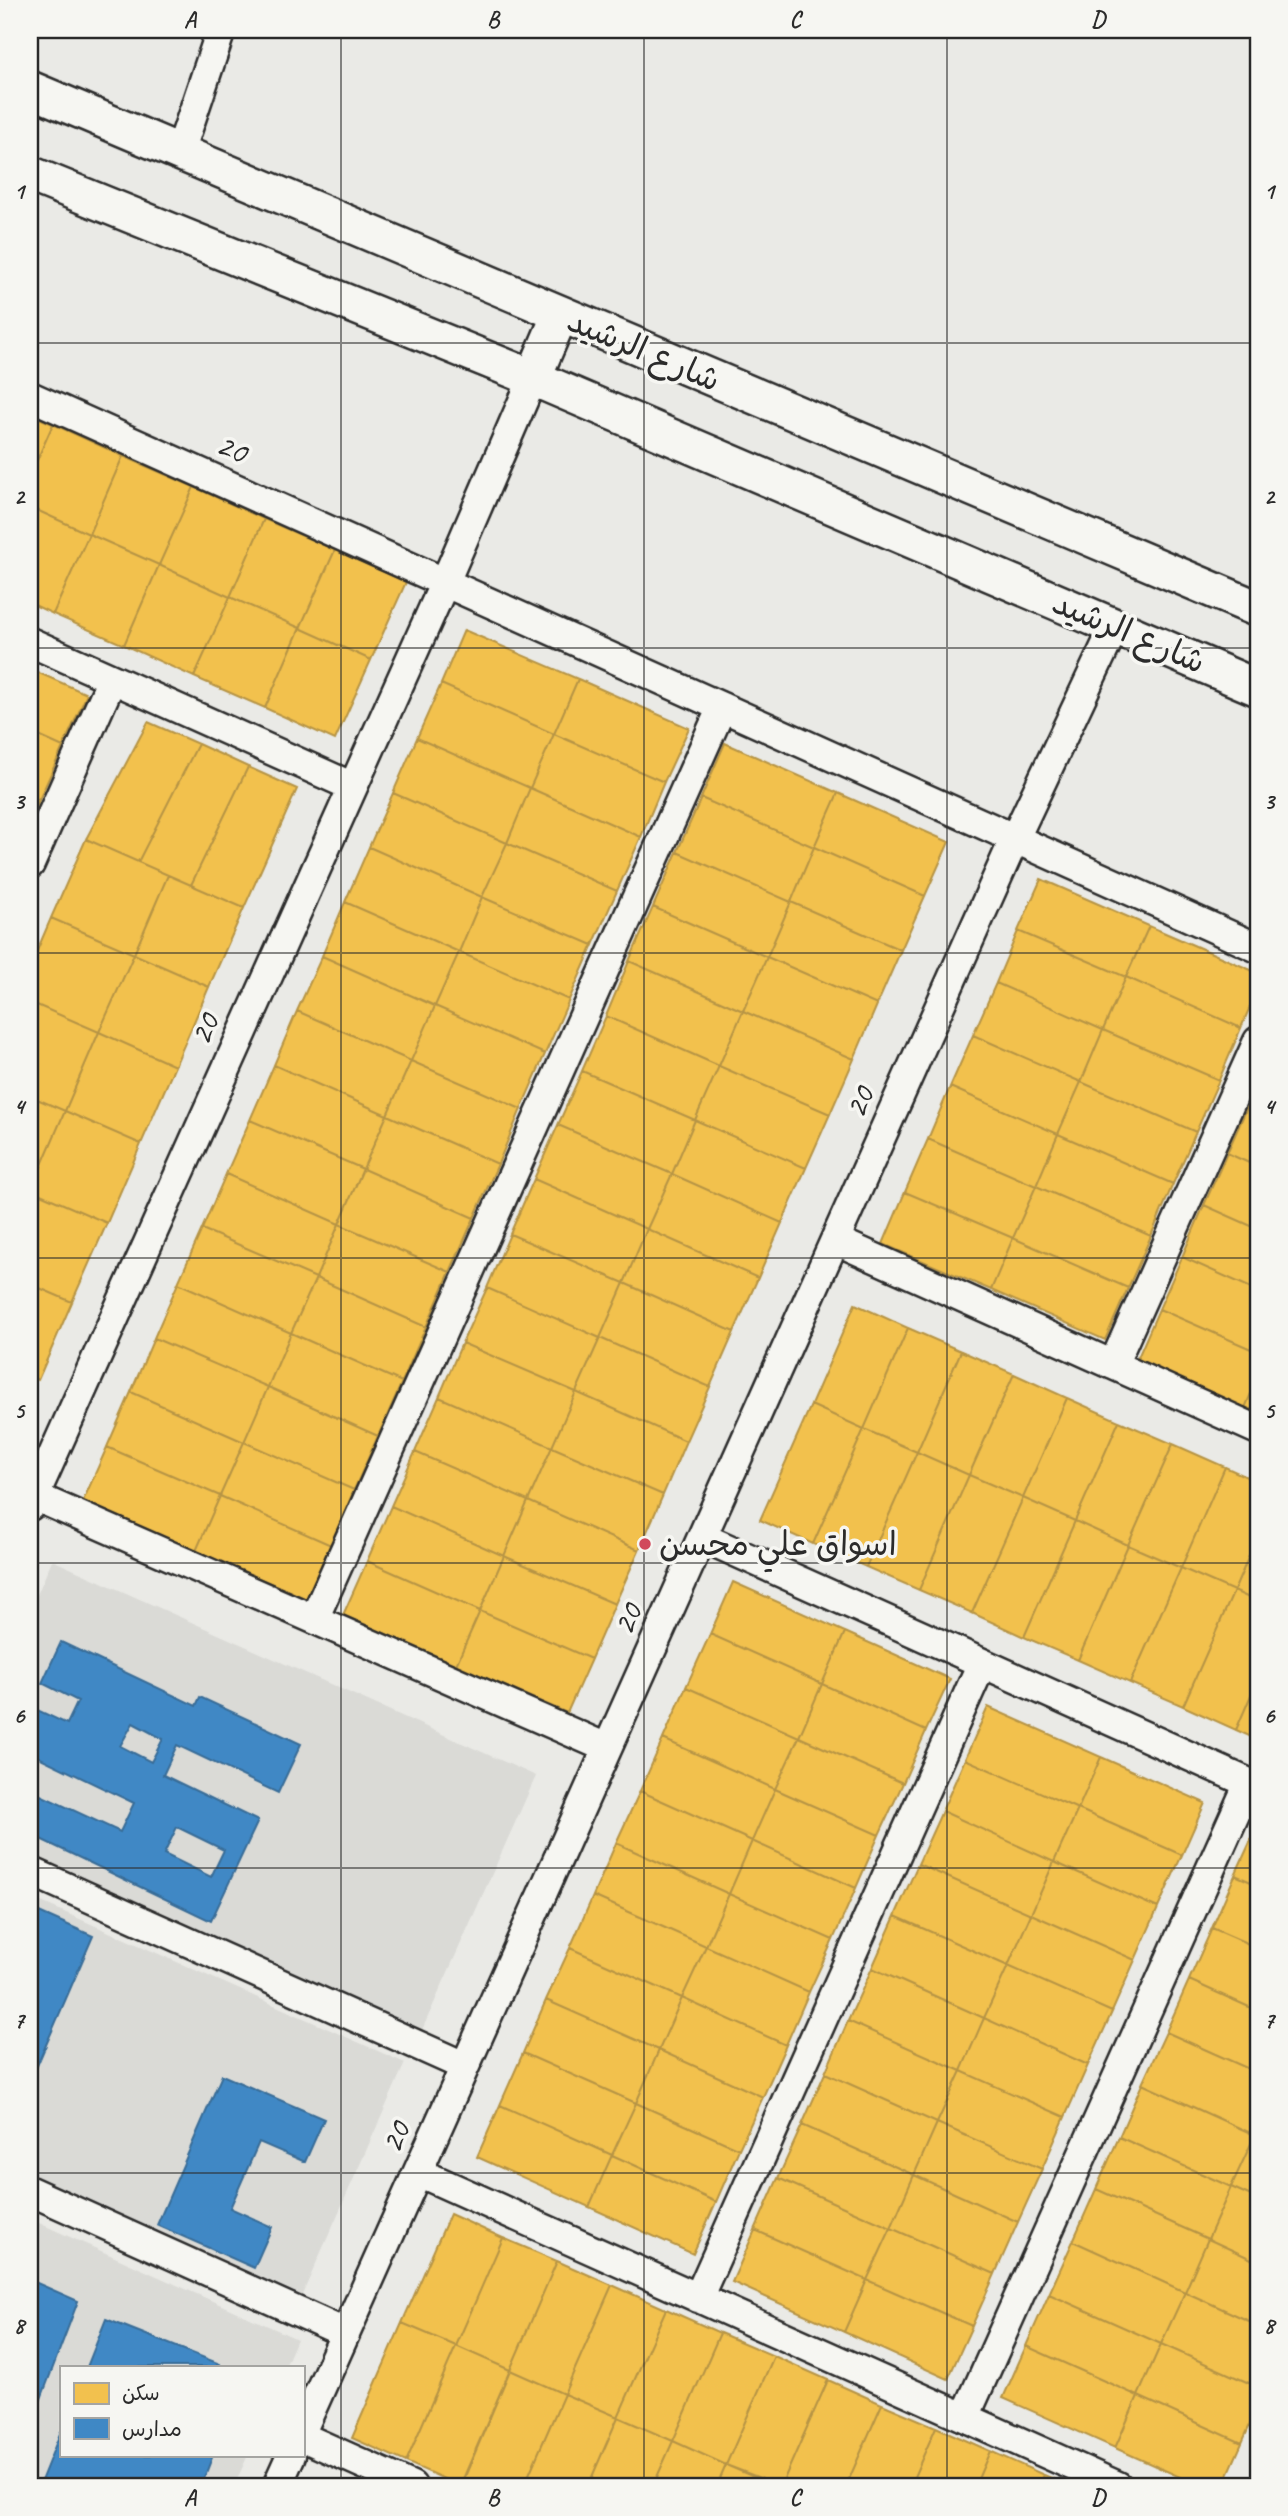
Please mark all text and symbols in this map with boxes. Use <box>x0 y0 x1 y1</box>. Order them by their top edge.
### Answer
text: A <box>184 5 198 34</box>
text: B <box>487 5 501 34</box>
text: C <box>790 5 804 34</box>
text: D <box>1091 5 1107 34</box>
text: 1 <box>14 177 27 206</box>
text: 1 <box>1264 177 1277 206</box>
street label: شارع الرشيد <box>560 299 727 403</box>
street label: 20 <box>210 423 256 474</box>
text: 2 <box>14 482 27 511</box>
text: 2 <box>1264 482 1277 511</box>
street label: شارع الرشيد <box>1045 581 1212 685</box>
text: 3 <box>14 787 27 816</box>
text: 3 <box>1264 787 1277 816</box>
street label: 20 <box>179 1005 230 1051</box>
street label: 20 <box>834 1078 885 1124</box>
text: 4 <box>14 1092 27 1121</box>
text: 4 <box>1264 1092 1277 1121</box>
text: 5 <box>14 1396 26 1425</box>
text: 5 <box>1264 1396 1276 1425</box>
place label: اسواق علي محسن <box>659 1523 897 1573</box>
marker: اسواق علي محسن <box>637 1536 653 1552</box>
street label: 20 <box>602 1595 653 1641</box>
text: 6 <box>14 1701 27 1730</box>
text: 6 <box>1264 1701 1277 1730</box>
text: 7 <box>14 2006 27 2035</box>
text: 7 <box>1264 2006 1277 2035</box>
street label: 20 <box>370 2113 421 2159</box>
text: 8 <box>14 2311 27 2340</box>
text: 8 <box>1264 2311 1277 2340</box>
legend <box>60 2366 304 2456</box>
text: سكن <box>122 2380 160 2406</box>
text: مدارس <box>122 2416 182 2442</box>
text: A <box>184 2483 198 2512</box>
text: B <box>487 2483 501 2512</box>
text: C <box>790 2483 804 2512</box>
text: D <box>1091 2483 1107 2512</box>

